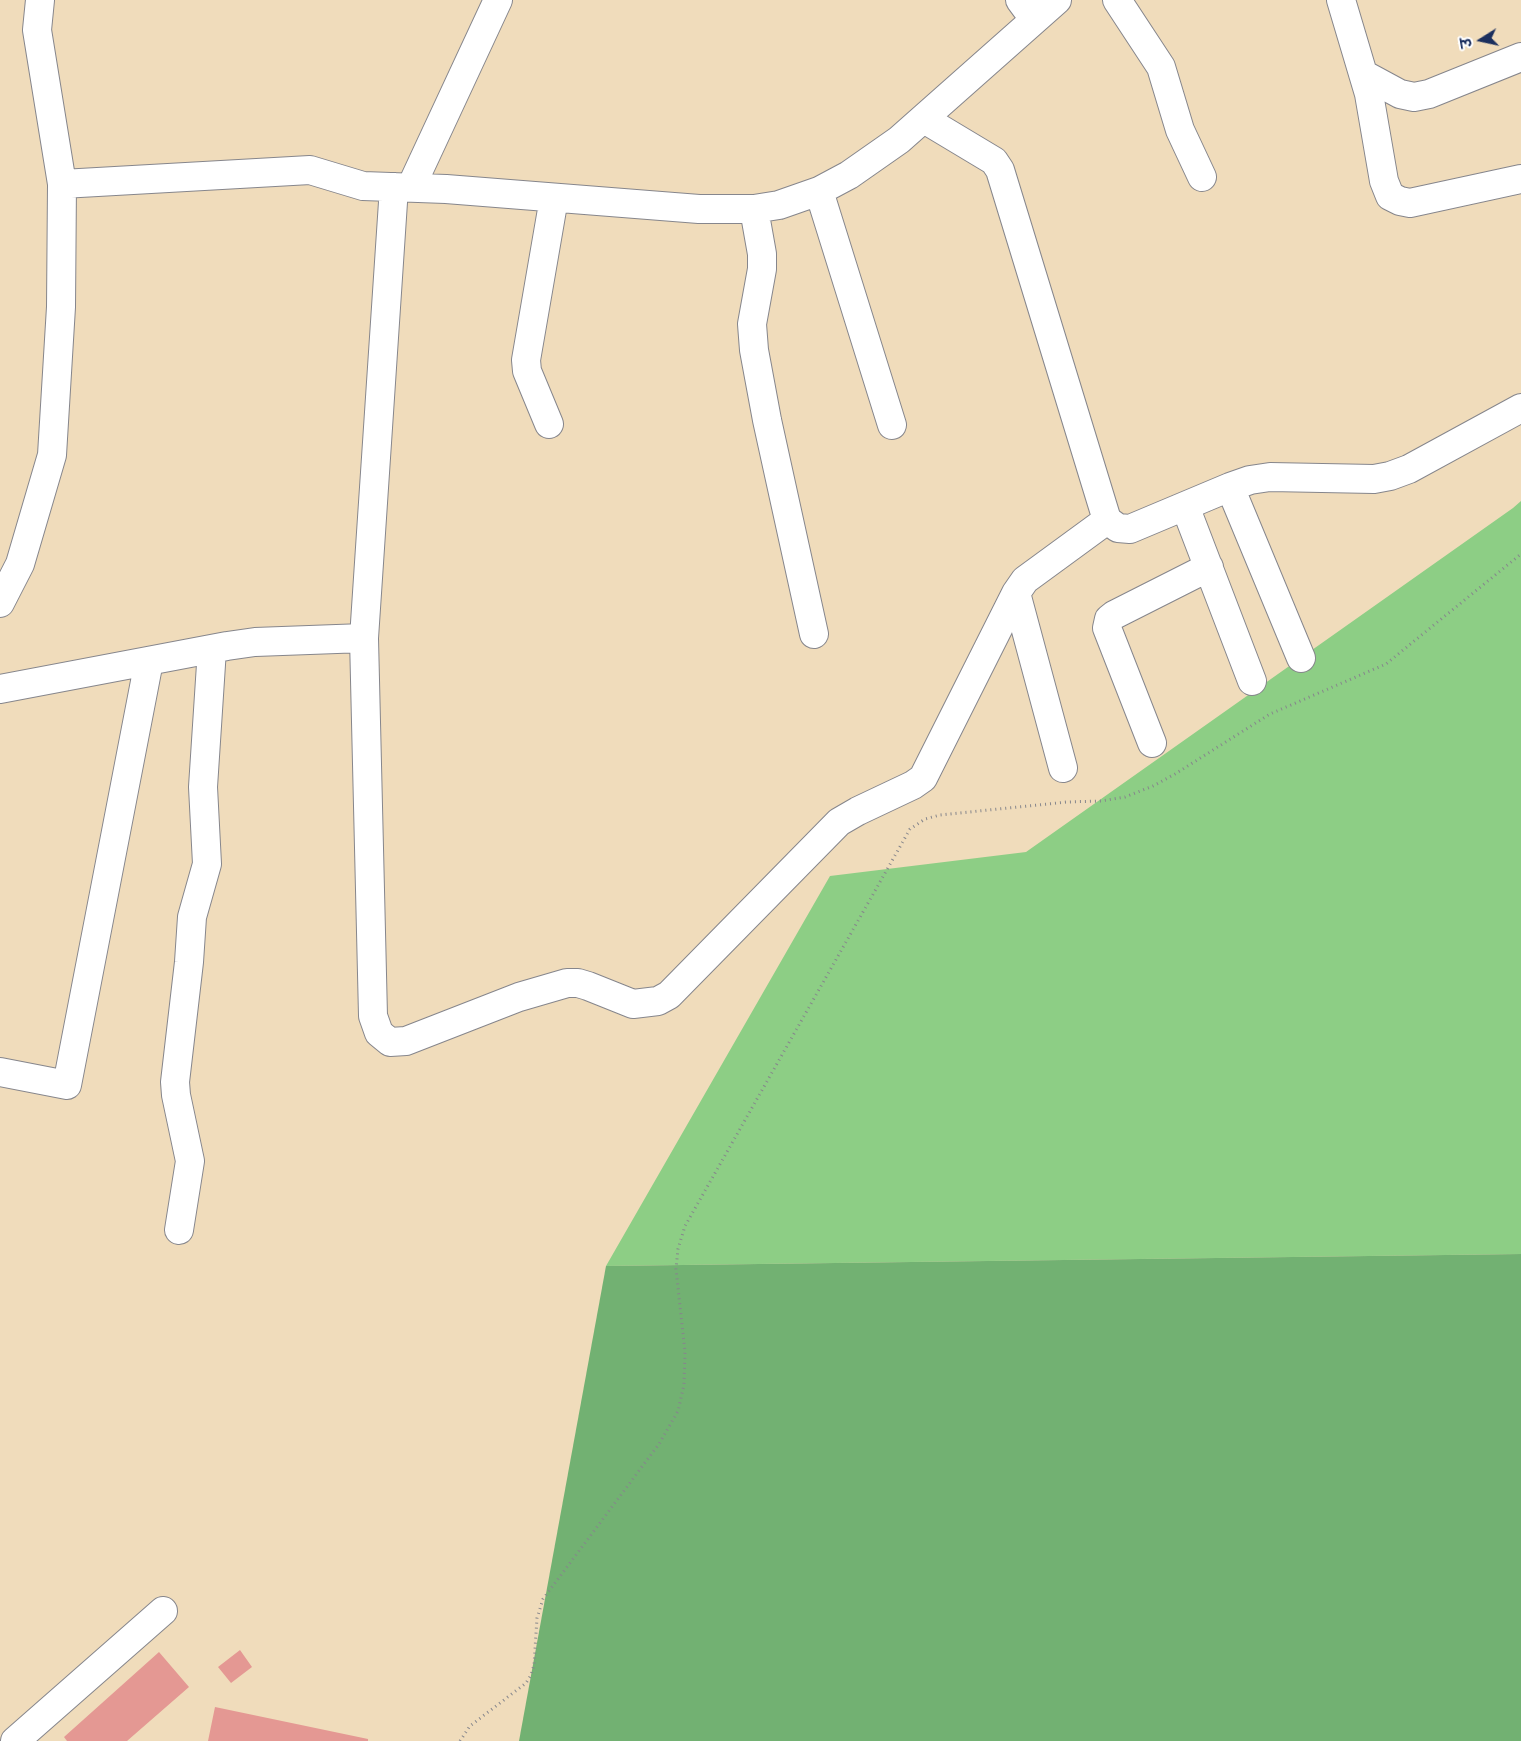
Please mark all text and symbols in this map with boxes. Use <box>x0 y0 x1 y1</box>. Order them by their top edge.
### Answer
north arrow <box>1456 15 1506 65</box>
text: उ <box>1456 36 1476 49</box>

